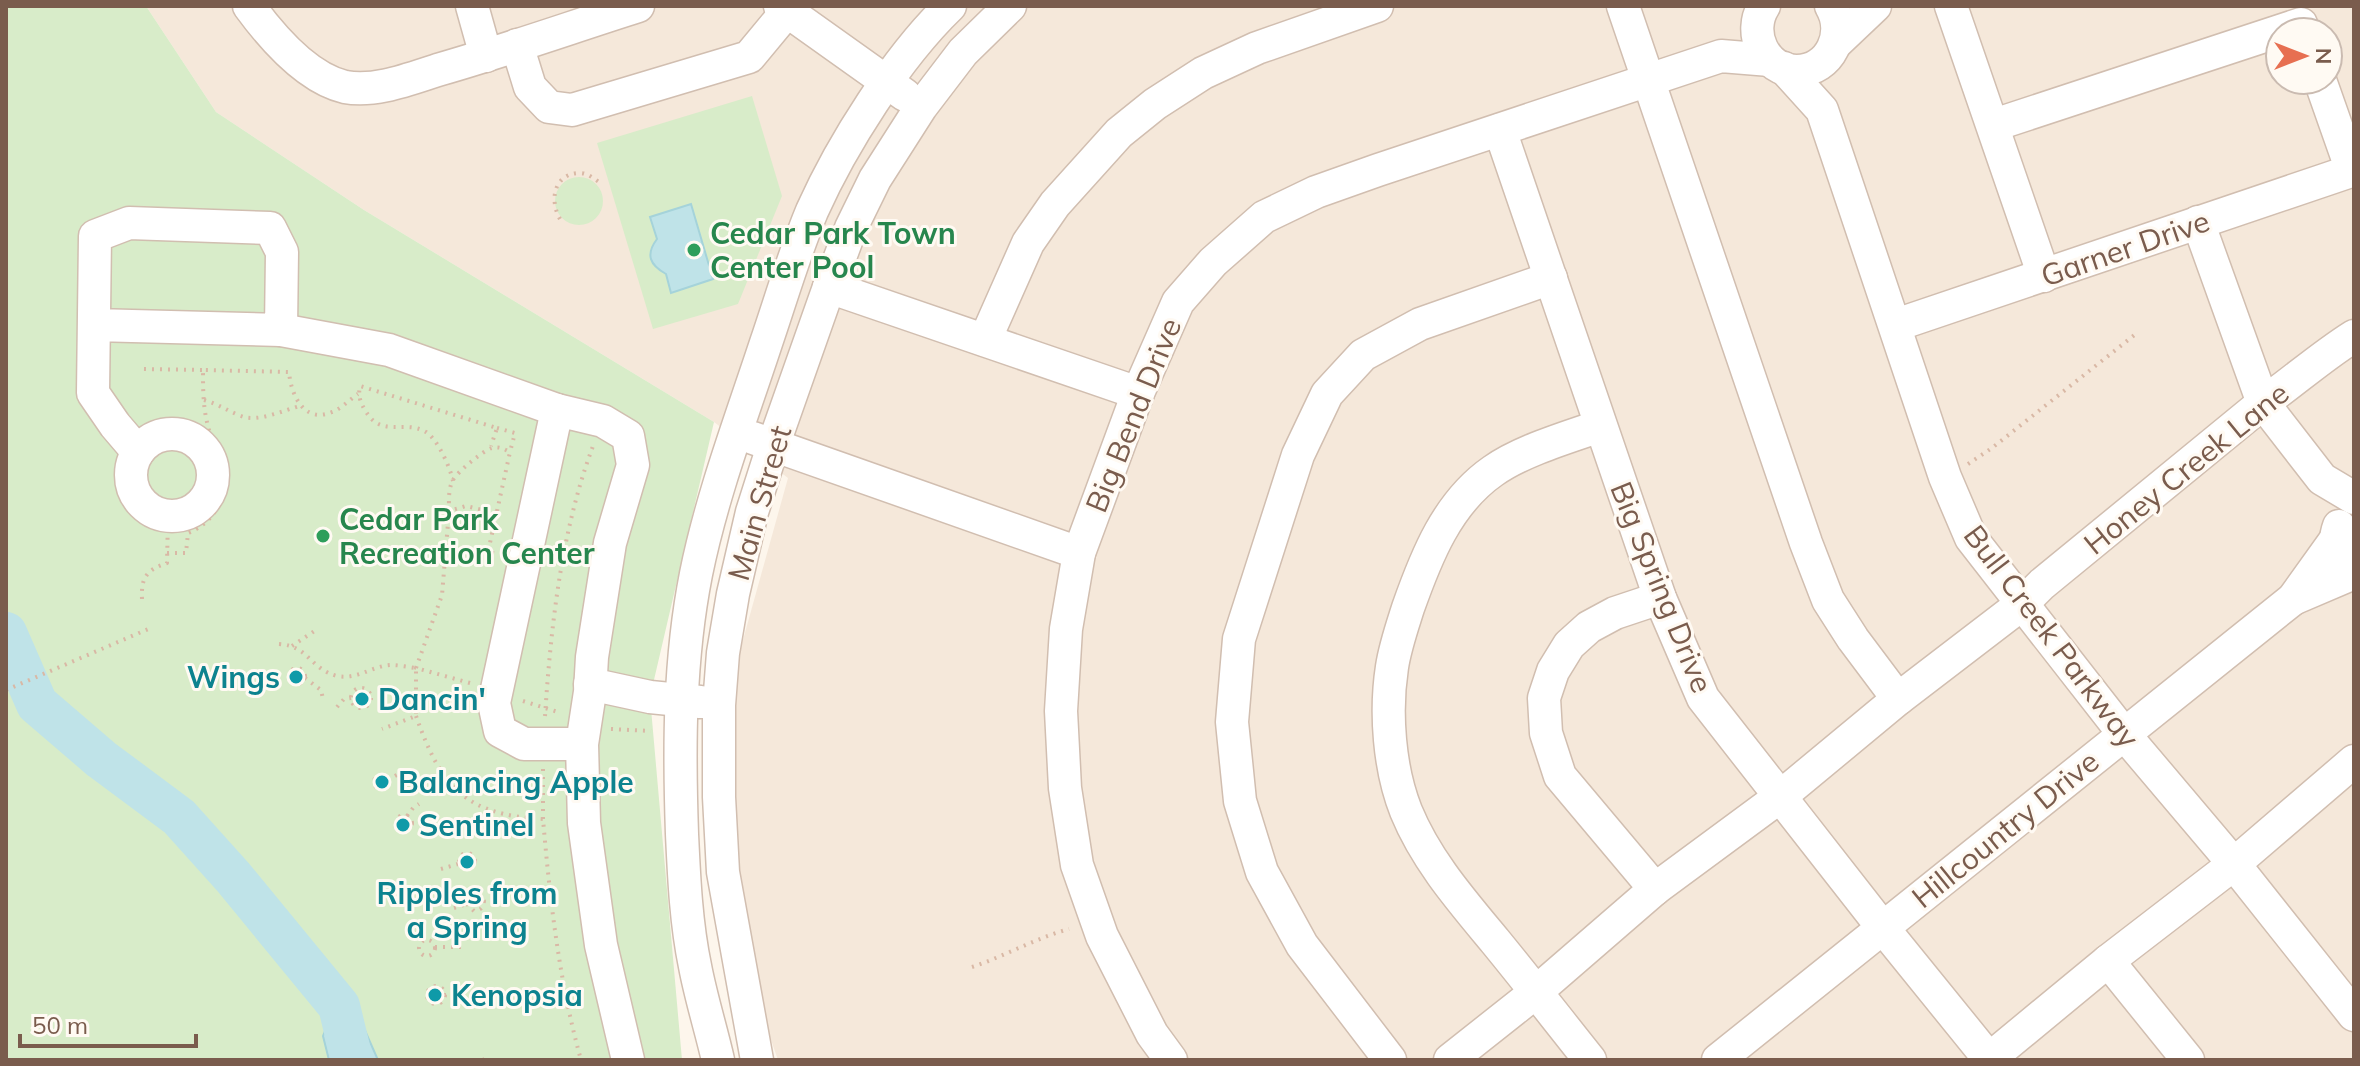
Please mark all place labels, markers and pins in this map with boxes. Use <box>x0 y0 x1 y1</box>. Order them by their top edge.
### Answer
place label: Cedar Park Town Center Pool <box>710 214 956 286</box>
marker: Cedar Park Town Center Pool <box>685 241 703 259</box>
place label: Cedar Park Recreation Center <box>339 500 595 572</box>
marker: Cedar Park Recreation Center <box>314 527 332 545</box>
place label: Wings <box>187 658 280 696</box>
marker: Wings <box>287 668 305 686</box>
place label: Dancin' <box>378 680 486 718</box>
marker: Dancin' <box>353 690 371 708</box>
place label: Balancing Apple <box>398 763 634 801</box>
marker: Balancing Apple <box>373 773 391 791</box>
place label: Sentinel <box>419 806 534 844</box>
marker: Sentinel <box>394 816 412 834</box>
marker: Ripples from a Spring <box>458 853 476 871</box>
place label: Ripples from a Spring <box>377 874 557 946</box>
place label: Kenopsia <box>451 976 583 1014</box>
marker: Kenopsia <box>426 986 444 1004</box>

